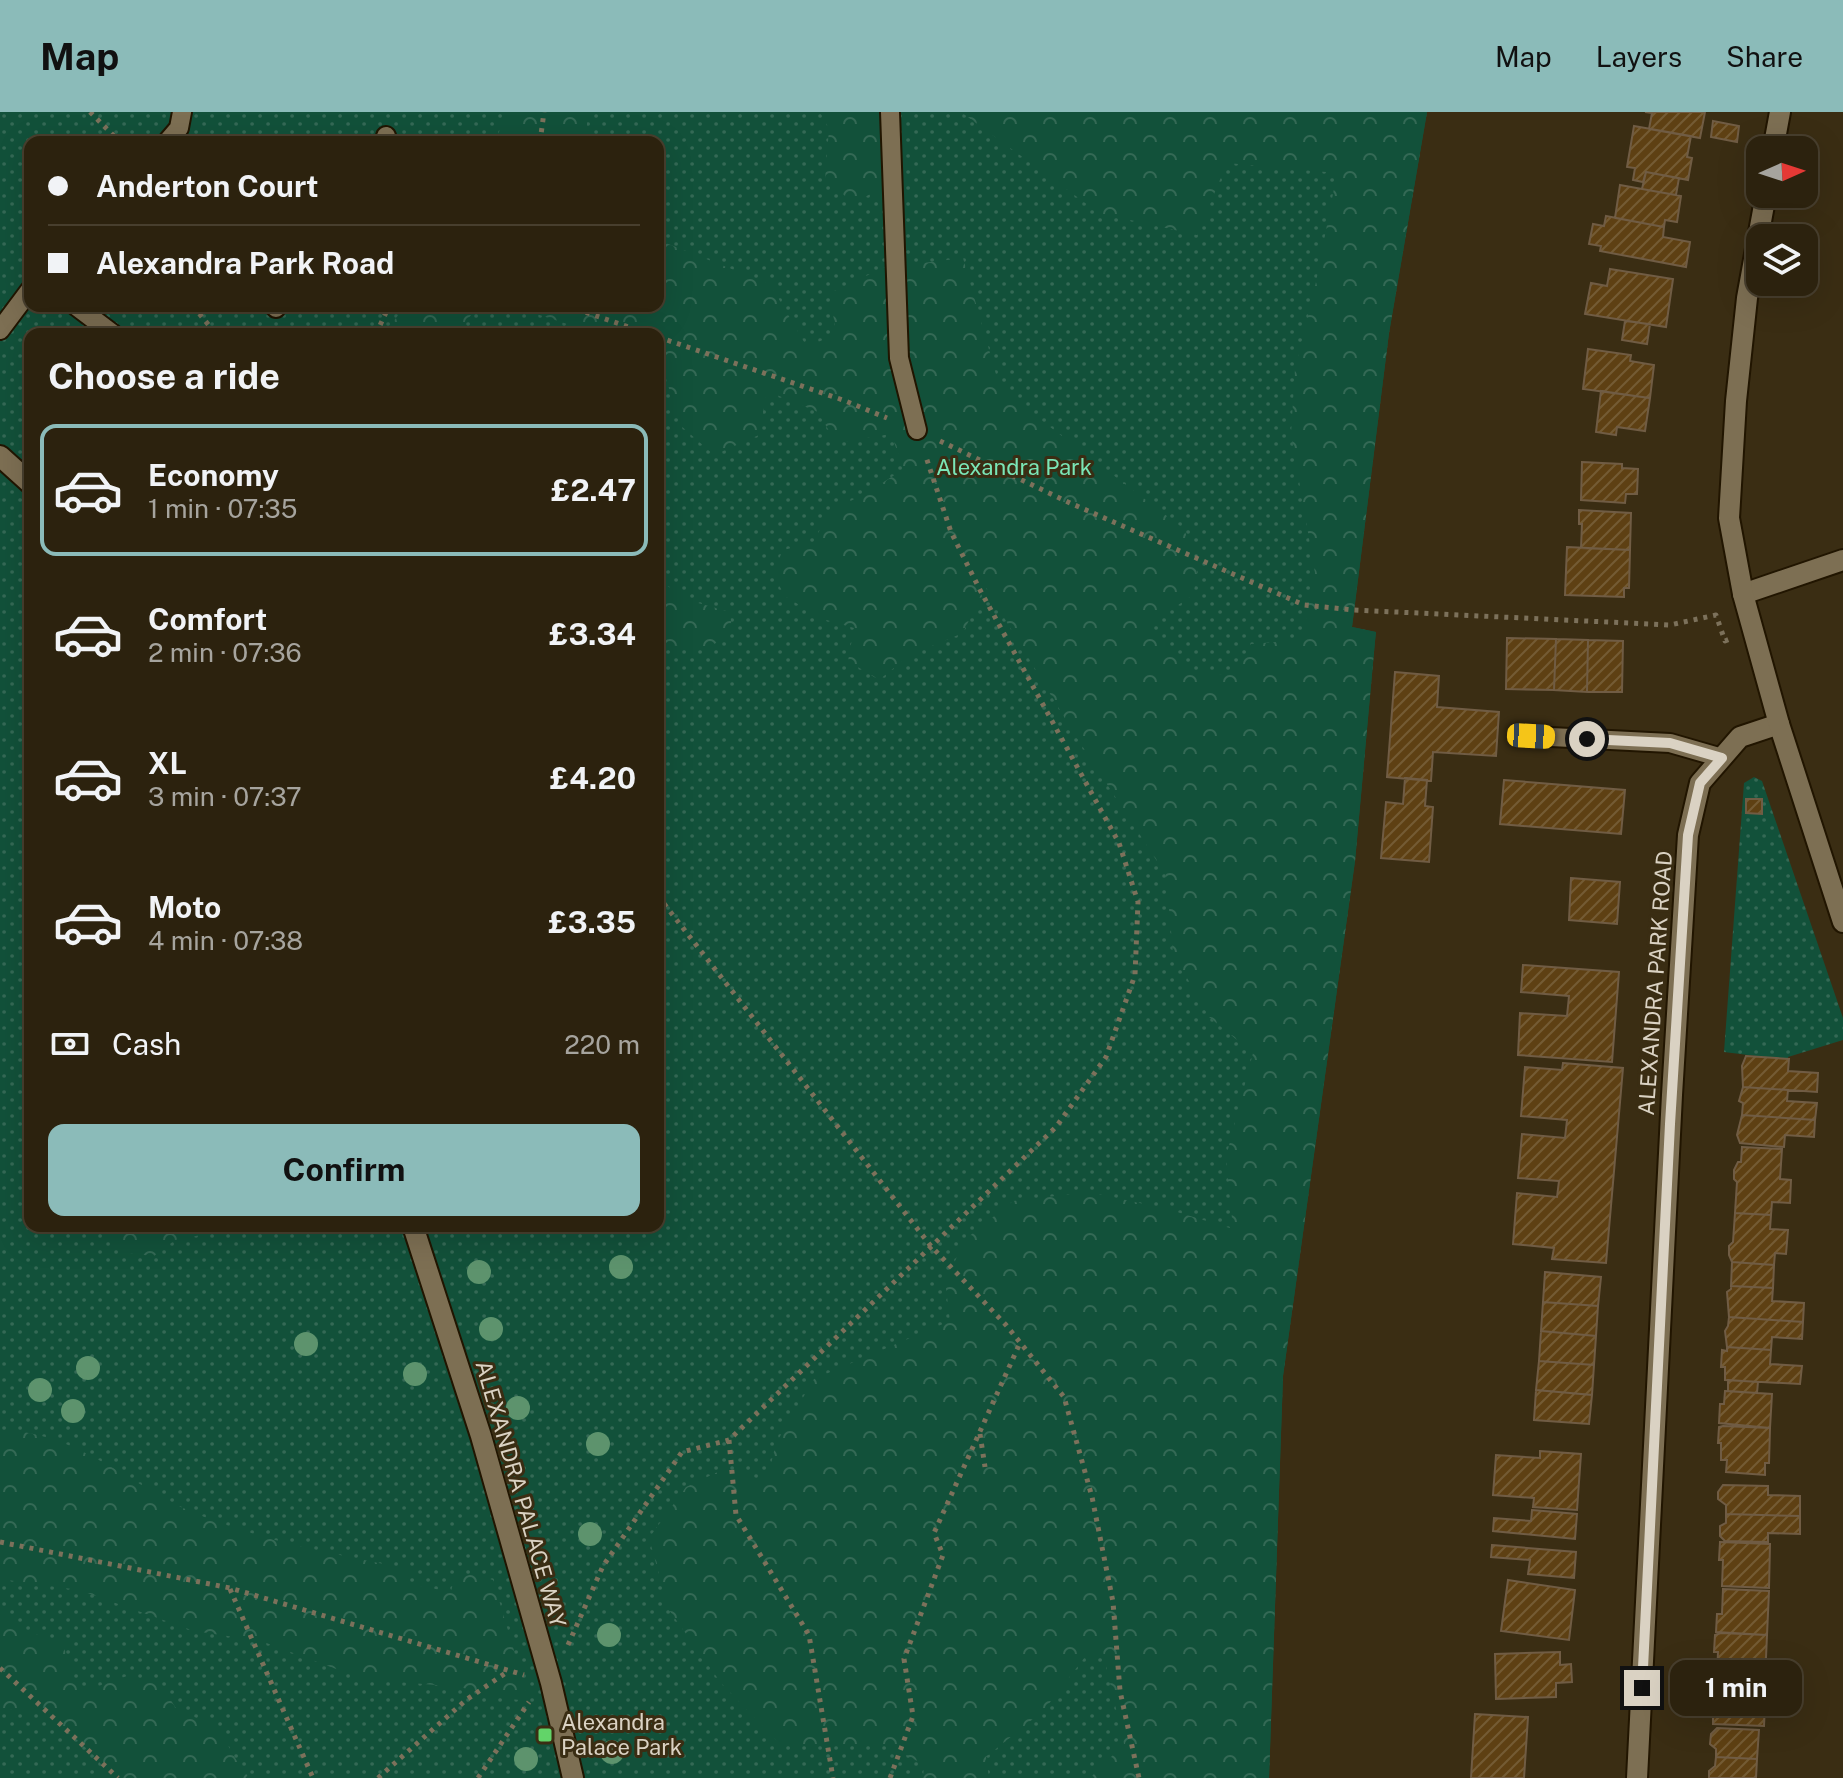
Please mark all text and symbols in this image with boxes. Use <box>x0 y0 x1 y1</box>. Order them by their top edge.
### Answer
text: Map <box>40 34 119 79</box>
text: Map <box>1495 40 1552 73</box>
text: Layers <box>1596 40 1682 73</box>
text: Share <box>1726 40 1803 73</box>
north arrow <box>1746 136 1818 208</box>
map controls <box>1746 136 1818 296</box>
text: Anderton Court <box>96 168 319 204</box>
button: layers <box>1746 224 1818 296</box>
text: Alexandra Park Road <box>96 245 394 281</box>
text: Choose a ride <box>48 355 280 397</box>
icon: car <box>52 454 124 526</box>
park label: Alexandra Park <box>936 454 1092 480</box>
text: Economy <box>148 457 279 493</box>
text: £2.47 <box>551 472 636 508</box>
text: 1 min · 07:35 <box>148 493 297 524</box>
icon: car <box>52 598 124 670</box>
text: Comfort <box>148 601 267 637</box>
text: £3.34 <box>549 616 636 652</box>
text: 2 min · 07:36 <box>148 637 302 668</box>
route start <box>1569 721 1605 757</box>
car <box>1506 723 1556 749</box>
icon: car <box>52 742 124 814</box>
text: XL <box>148 745 187 781</box>
text: £4.20 <box>550 760 636 796</box>
text: 3 min · 07:37 <box>148 781 302 812</box>
street label: ALEXANDRA PARK ROAD <box>1633 850 1677 1116</box>
icon: car <box>52 886 124 958</box>
text: Moto <box>148 889 221 925</box>
text: £3.35 <box>548 904 636 940</box>
text: 4 min · 07:38 <box>148 925 303 956</box>
icon: cash <box>48 1022 92 1066</box>
text: Cash <box>112 1026 181 1062</box>
text: 220 m <box>564 1029 640 1060</box>
button: Confirm <box>48 1124 640 1216</box>
street label: ALEXANDRA PALACE WAY <box>470 1357 572 1631</box>
callout: 1 min <box>1670 1660 1802 1716</box>
route end <box>1624 1670 1660 1706</box>
text: 1 min <box>1705 1672 1767 1703</box>
place label: Alexandra Palace Park <box>561 1709 682 1760</box>
marker: Alexandra Palace Park <box>536 1726 554 1744</box>

